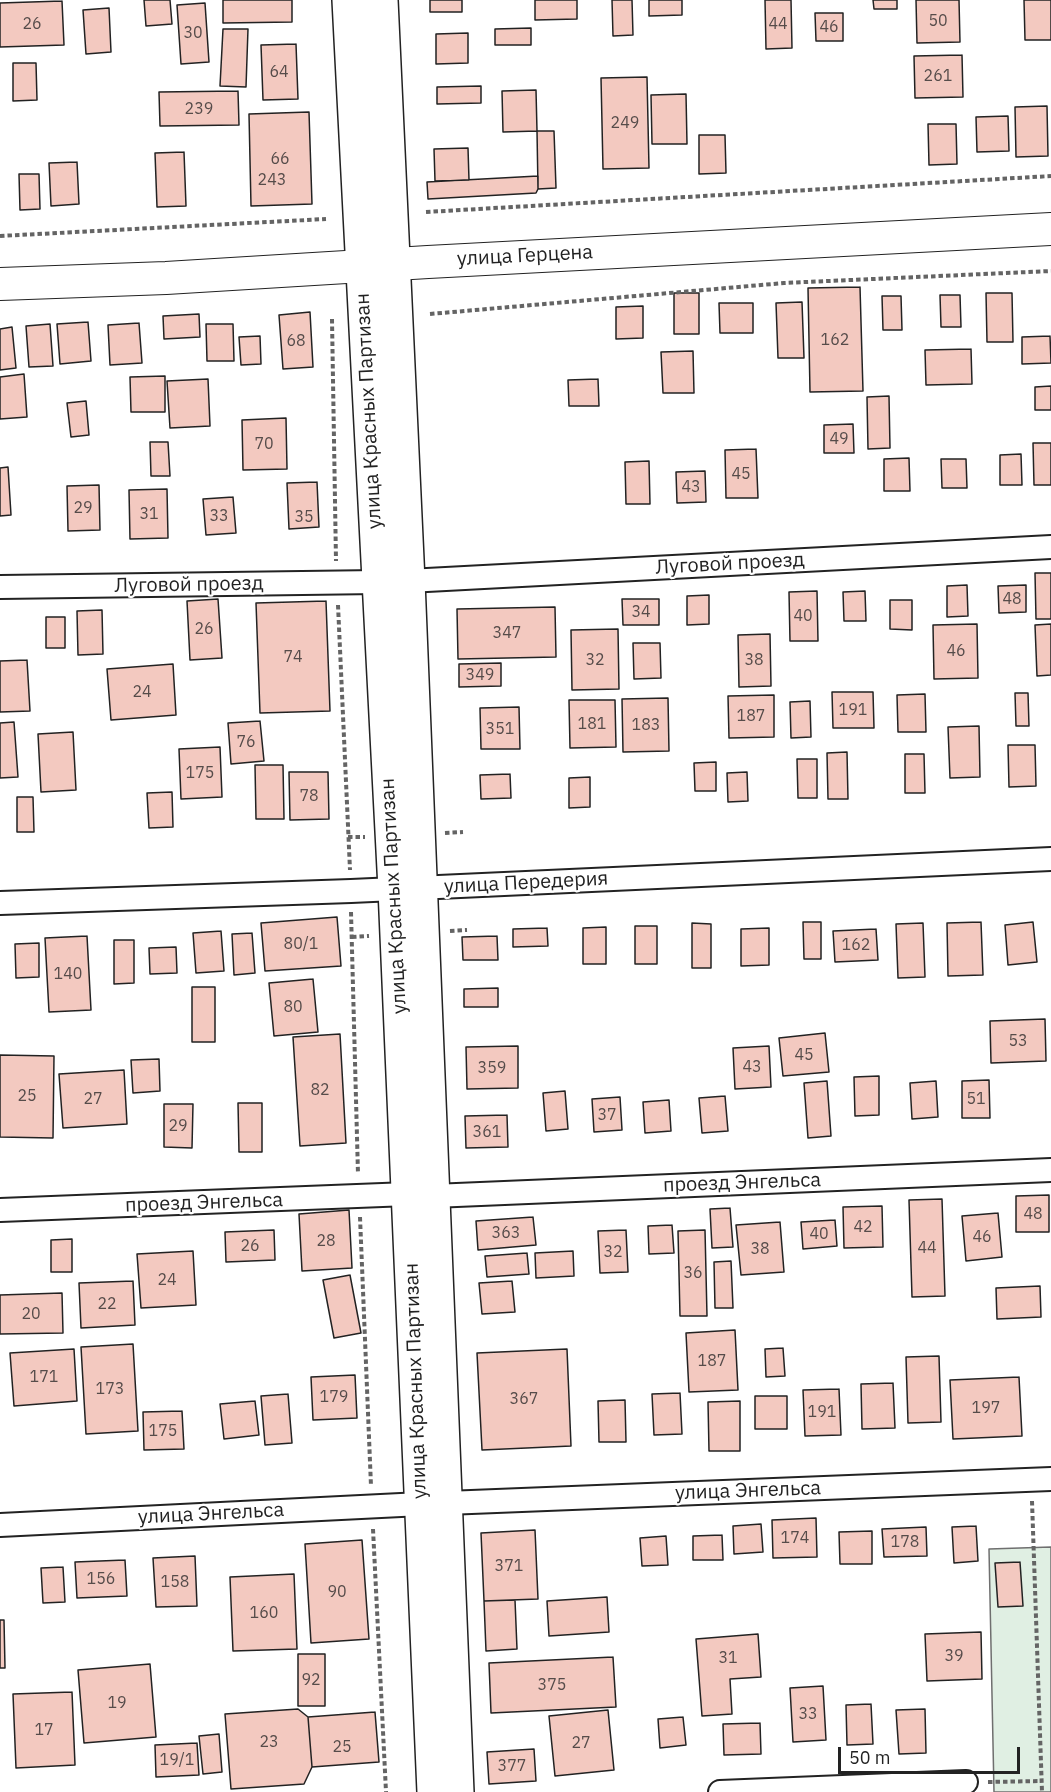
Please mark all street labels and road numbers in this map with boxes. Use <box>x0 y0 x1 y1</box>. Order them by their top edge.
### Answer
street label: улица Герцена <box>456 240 594 272</box>
street label: улица Красных Партизан <box>351 292 387 530</box>
street label: Луговой проезд <box>655 548 805 580</box>
street label: Луговой проезд <box>114 572 264 598</box>
street label: улица Красных Партизан <box>376 777 412 1015</box>
street label: улица Передерия <box>443 867 609 899</box>
street label: проезд Энгельса <box>663 1168 821 1198</box>
street label: проезд Энгельса <box>125 1188 283 1218</box>
street label: улица Красных Партизан <box>400 1263 432 1499</box>
street label: улица Энгельса <box>675 1476 821 1506</box>
street label: улица Энгельса <box>137 1498 285 1530</box>

